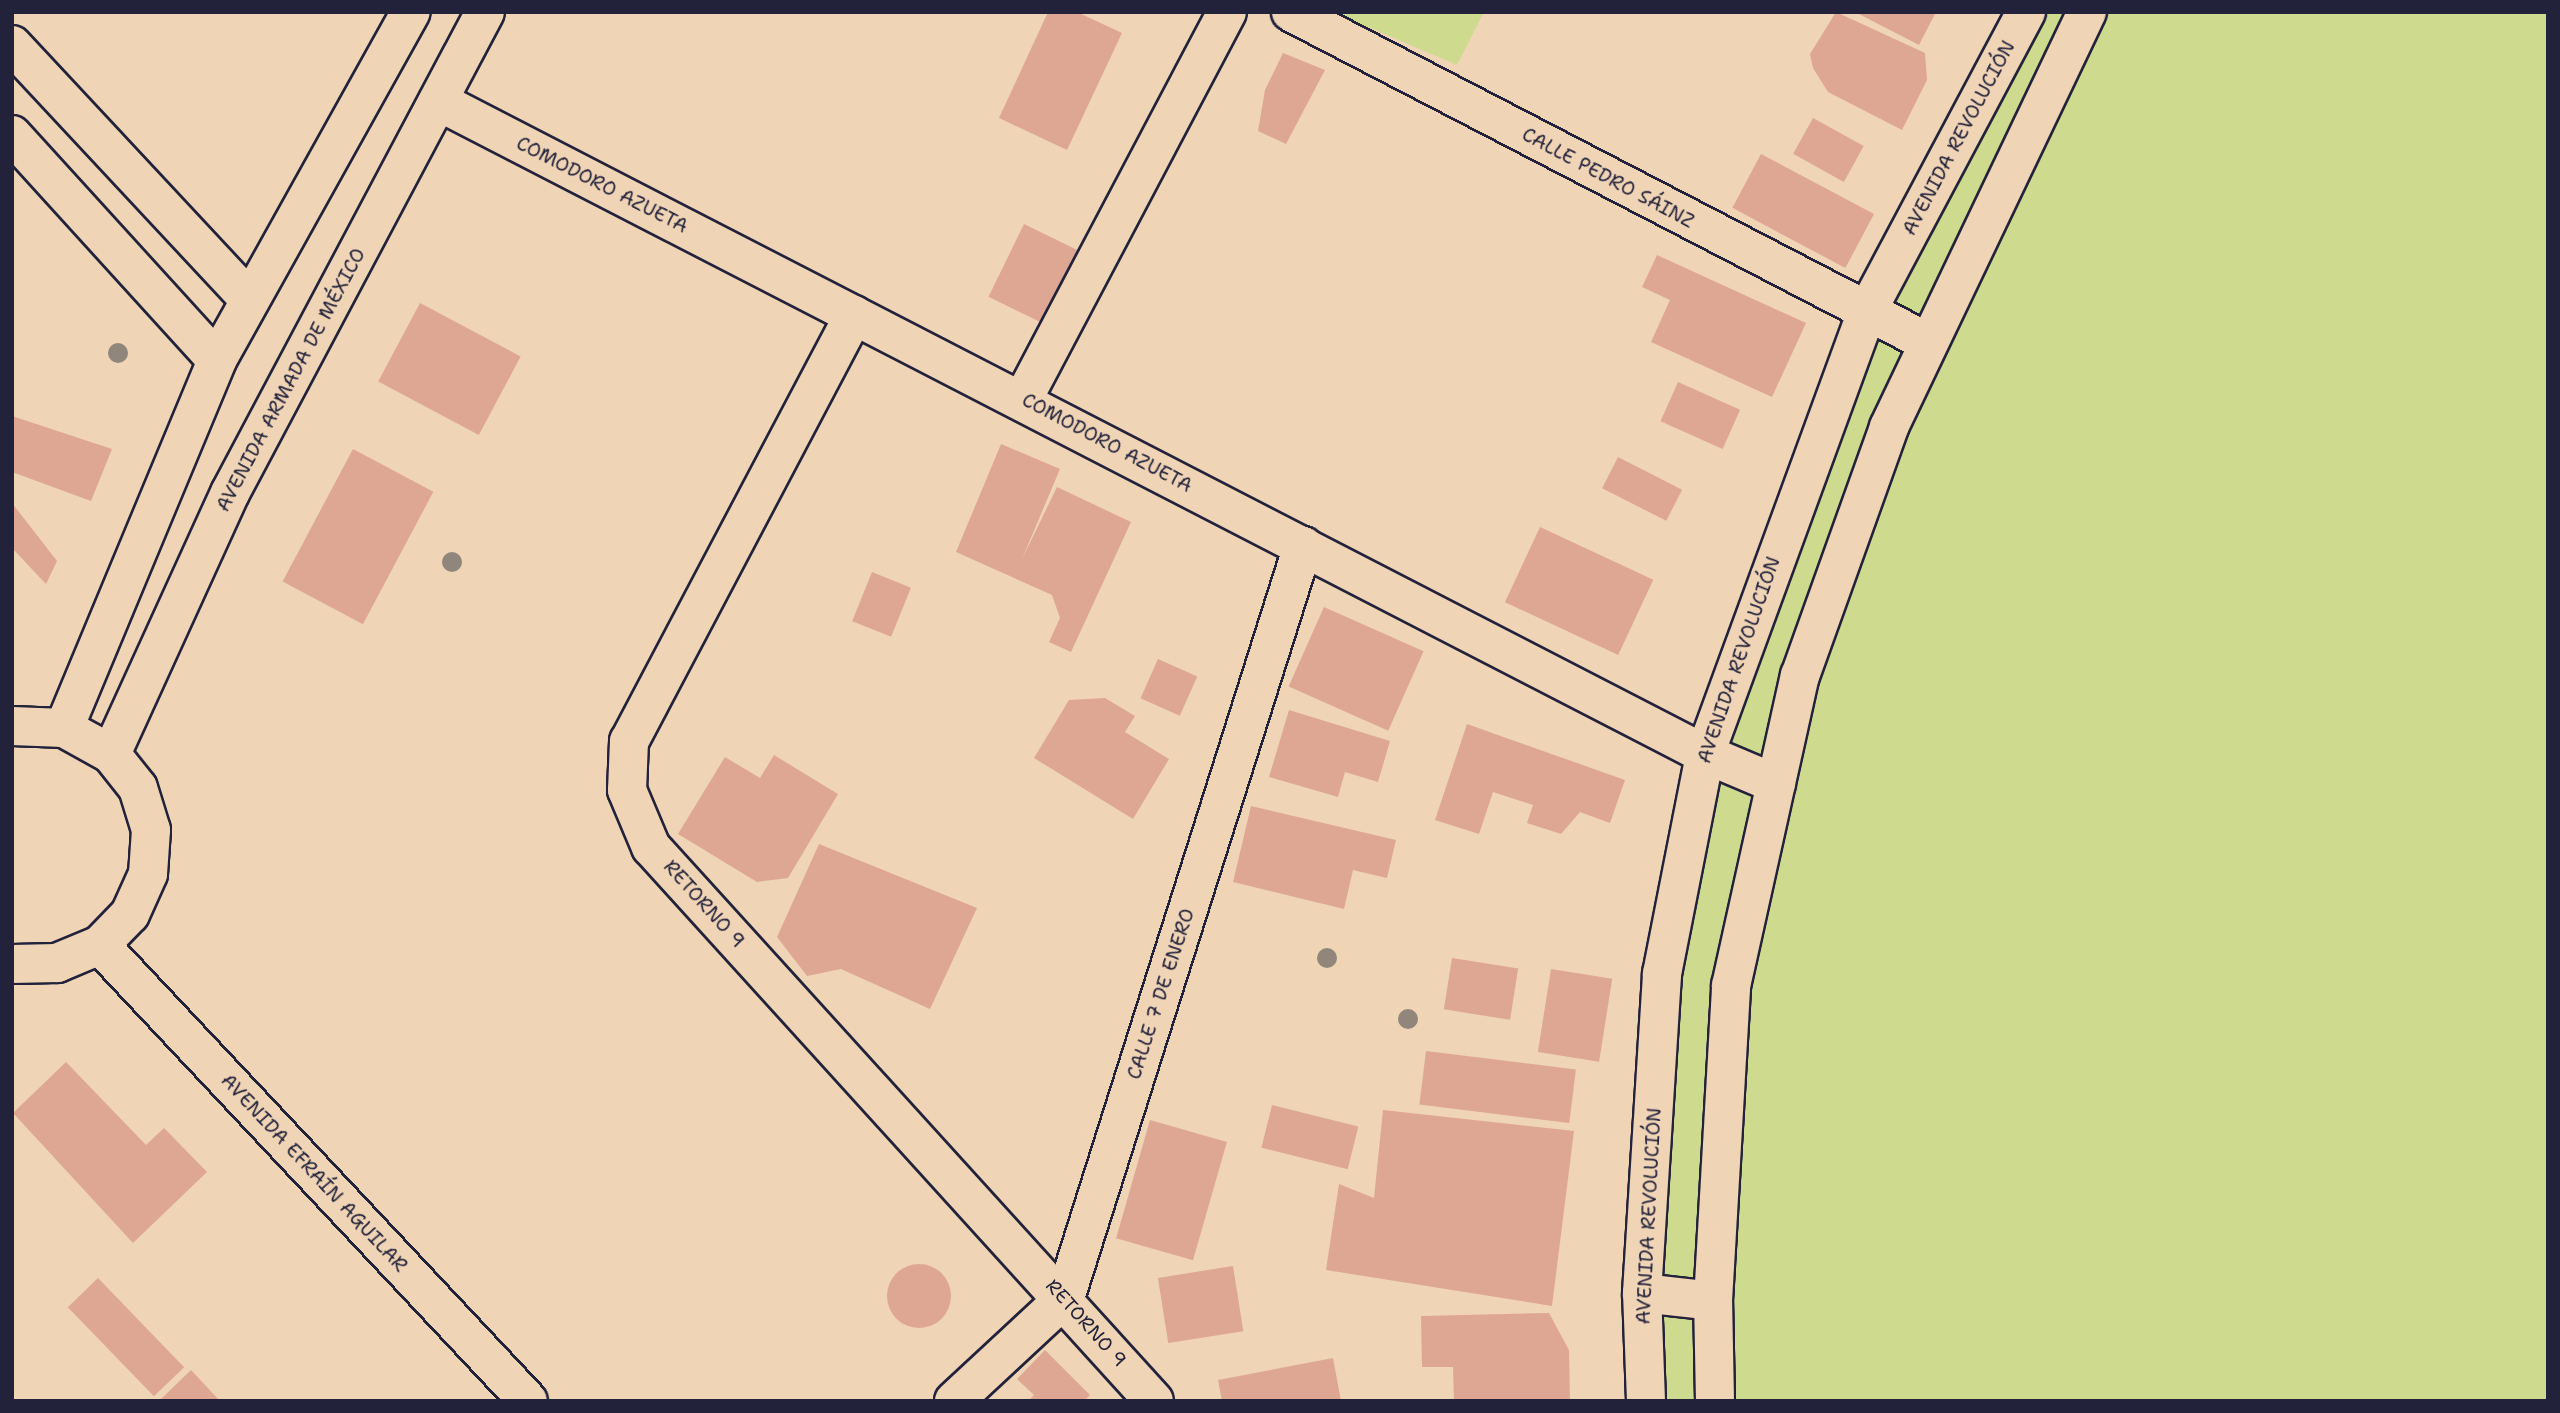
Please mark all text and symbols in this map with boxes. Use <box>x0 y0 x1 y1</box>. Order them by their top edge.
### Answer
street label: AVENIDA REVOLUCIÓN <box>1898 37 2020 239</box>
street label: CALLE PEDRO SÁINZ <box>1518 123 1698 233</box>
street label: COMODORO AZUETA <box>513 132 691 238</box>
street label: AVENIDA ARMADA DE MÉXICO <box>212 244 370 516</box>
street label: COMODORO AZUETA <box>1018 389 1196 497</box>
street label: AVENIDA REVOLUCIÓN <box>1693 554 1785 766</box>
street label: RETORNO 9 <box>659 856 749 952</box>
street label: CALLE 7 DE ENERO <box>1123 906 1199 1082</box>
street label: AVENIDA EFRAÍN AGUILAR <box>216 1069 412 1277</box>
street label: AVENIDA REVOLUCIÓN <box>1632 1107 1666 1325</box>
street label: RETORNO 9 <box>1041 1275 1131 1371</box>

